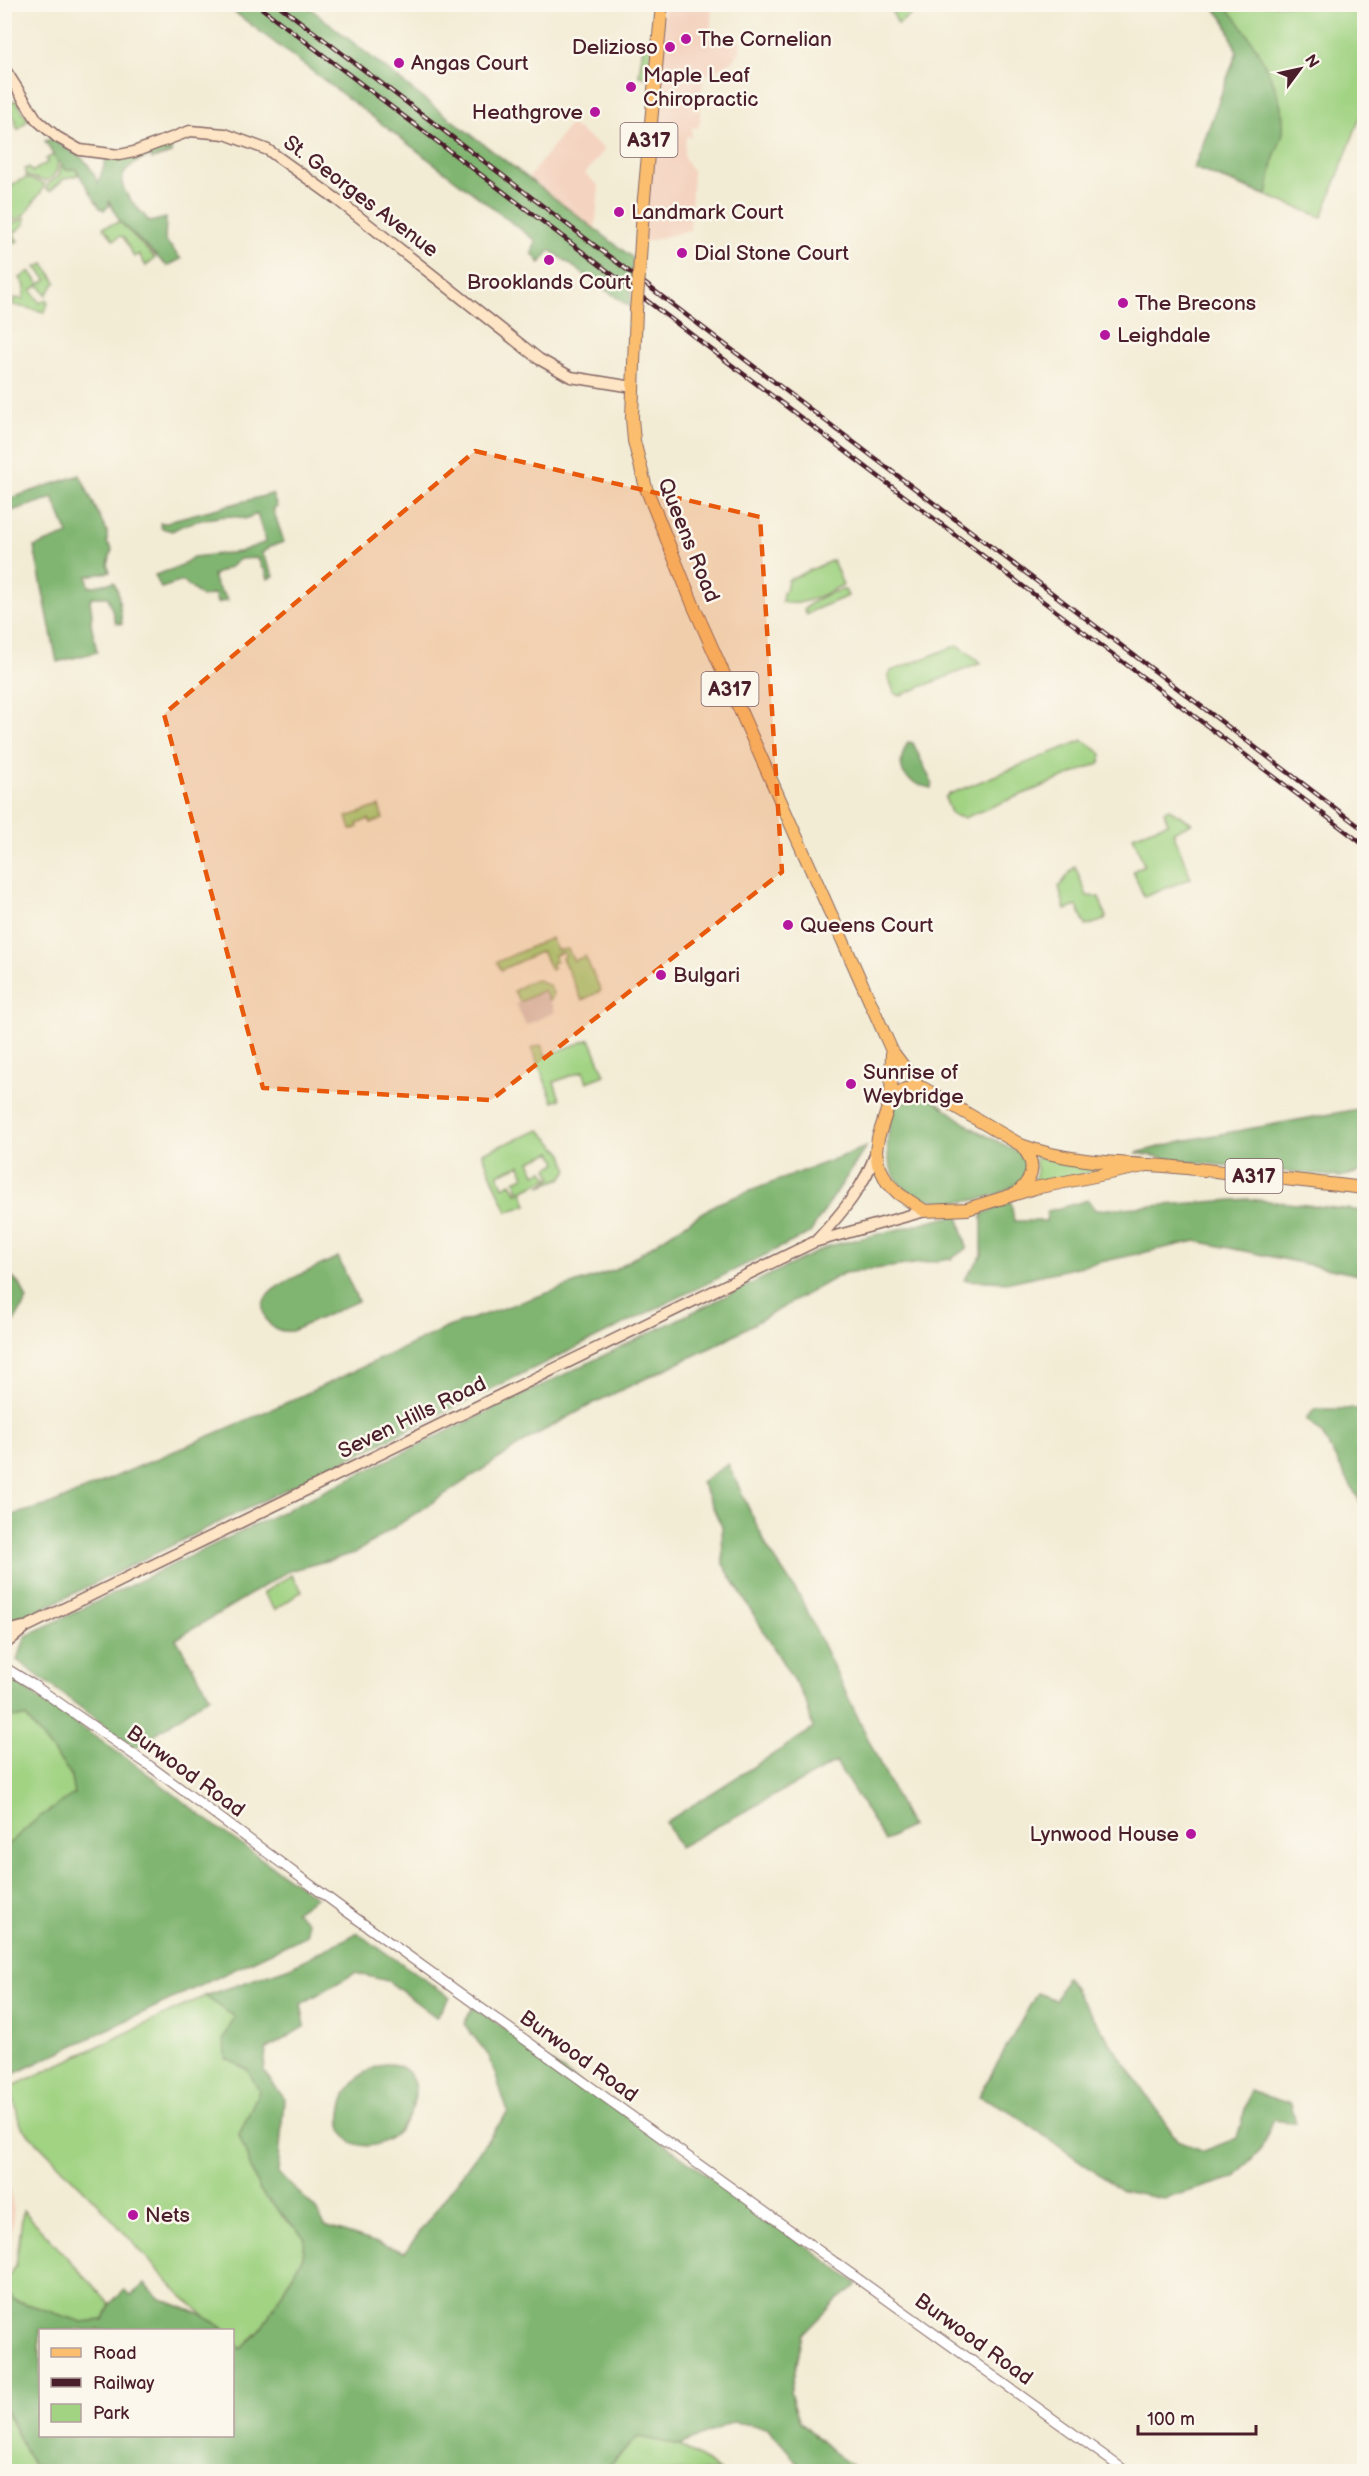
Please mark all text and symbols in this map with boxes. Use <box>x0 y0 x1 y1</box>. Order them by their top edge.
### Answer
place label: The Cornelian <box>698 27 832 52</box>
marker: The Cornelian <box>679 32 693 46</box>
place label: Delizioso <box>572 35 658 60</box>
north arrow <box>1270 39 1330 99</box>
marker: Delizioso <box>663 40 677 54</box>
place label: Angas Court <box>411 51 529 76</box>
text: N <box>1300 51 1323 72</box>
marker: Angas Court <box>392 56 406 70</box>
place label: Maple Leaf Chiropractic <box>643 63 758 112</box>
marker: Maple Leaf Chiropractic <box>624 80 638 94</box>
place label: Heathgrove <box>472 100 583 125</box>
marker: Heathgrove <box>588 105 602 119</box>
road number: A317 <box>620 123 678 157</box>
street label: St. Georges Avenue <box>278 130 443 263</box>
place label: Landmark Court <box>631 200 784 225</box>
marker: Landmark Court <box>612 205 626 219</box>
place label: Dial Stone Court <box>694 241 850 266</box>
marker: Dial Stone Court <box>675 246 689 260</box>
marker: Brooklands Court <box>542 253 556 267</box>
place label: Brooklands Court <box>467 270 632 295</box>
place label: The Brecons <box>1135 291 1256 316</box>
marker: The Brecons <box>1116 296 1130 310</box>
place label: Leighdale <box>1117 323 1210 348</box>
marker: Leighdale <box>1098 328 1112 342</box>
street label: Queens Road <box>652 474 725 606</box>
road number: A317 <box>702 672 758 706</box>
place label: Queens Court <box>800 913 934 938</box>
marker: Queens Court <box>781 918 795 932</box>
place label: Bulgari <box>673 963 740 988</box>
marker: Bulgari <box>654 968 668 982</box>
place label: Sunrise of Weybridge <box>863 1060 964 1109</box>
marker: Sunrise of Weybridge <box>844 1077 858 1091</box>
road number: A317 <box>1226 1159 1282 1193</box>
street label: Seven Hills Road <box>334 1371 490 1464</box>
street label: Burwood Road <box>122 1720 250 1823</box>
place label: Lynwood House <box>1030 1822 1179 1847</box>
marker: Lynwood House <box>1184 1827 1198 1841</box>
street label: Burwood Road <box>515 2005 643 2108</box>
place label: Nets <box>145 2203 190 2228</box>
marker: Nets <box>126 2208 140 2222</box>
street label: Burwood Road <box>910 2288 1038 2391</box>
legend <box>39 2329 234 2437</box>
text: Road <box>93 2343 137 2364</box>
text: Railway <box>93 2373 155 2394</box>
scale bar <box>1138 2398 1256 2436</box>
text: Park <box>93 2403 129 2424</box>
text: 100 m <box>1147 2409 1195 2430</box>

